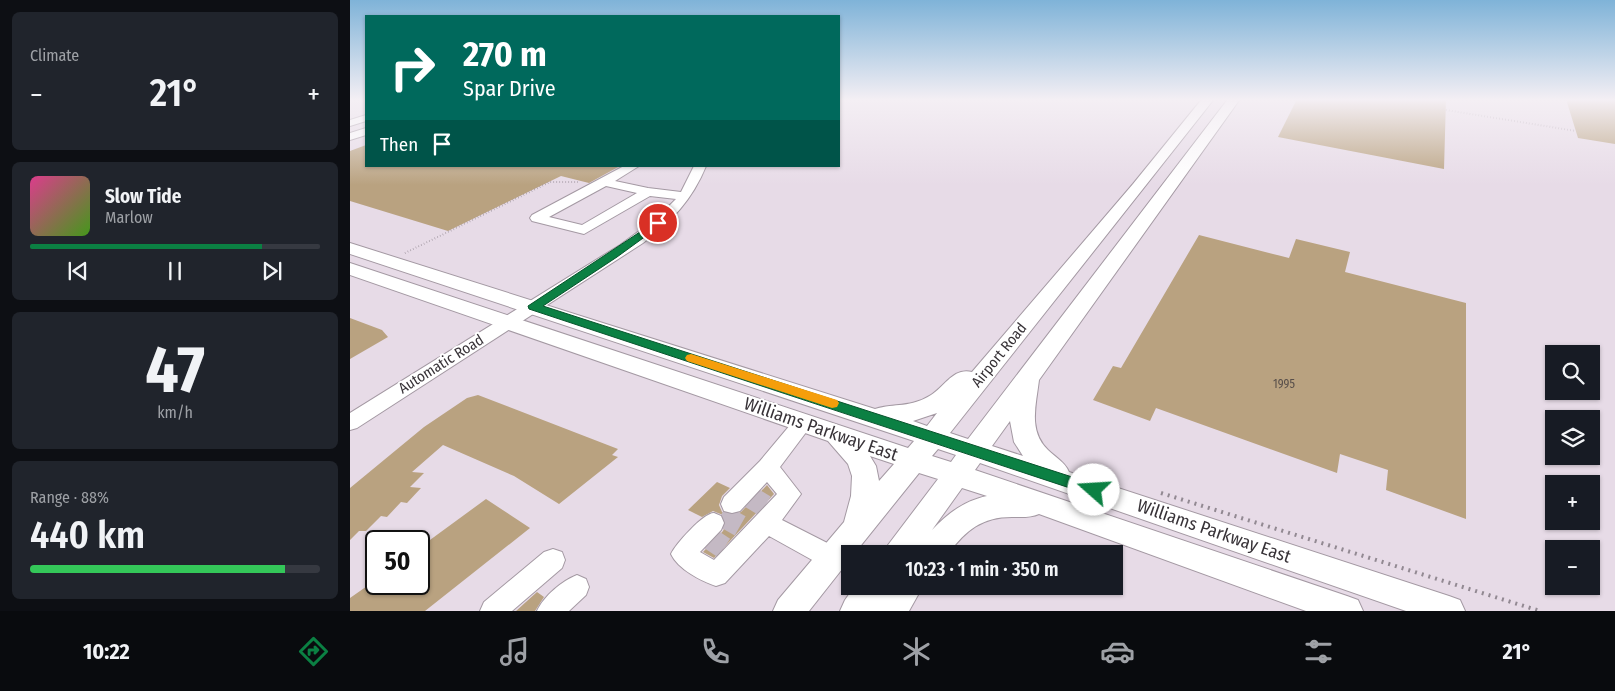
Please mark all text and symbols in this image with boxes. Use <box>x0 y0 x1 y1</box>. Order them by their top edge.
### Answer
text: 270 m <box>463 33 547 75</box>
icon: right <box>380 35 445 100</box>
text: Climate <box>30 46 79 65</box>
text: 21° <box>150 70 200 116</box>
text: Spar Drive <box>463 75 556 102</box>
text: − <box>30 78 43 111</box>
text: + <box>307 78 320 111</box>
icon: arrive <box>428 130 456 158</box>
text: Then <box>380 133 418 156</box>
text: Slow Tide <box>105 185 181 208</box>
pin <box>637 202 679 244</box>
text: Marlow <box>105 208 153 227</box>
icon: arrive <box>644 209 672 237</box>
icon: previous <box>64 257 92 285</box>
icon: pause <box>161 257 189 285</box>
icon: next <box>258 257 286 285</box>
street label: Airport Road <box>968 319 1030 391</box>
text: 47 <box>145 331 205 409</box>
street label: Automatic Road <box>395 331 487 397</box>
map controls <box>1545 345 1600 595</box>
button: search <box>1545 345 1600 400</box>
house number: 1995 <box>1273 377 1295 391</box>
street label: Williams Parkway East <box>741 392 901 466</box>
text: km/h <box>157 403 193 422</box>
button: layers <box>1545 410 1600 465</box>
position arrow <box>1067 463 1119 515</box>
button: + <box>1545 475 1600 530</box>
text: Range · 88% <box>30 488 109 507</box>
street label: Williams Parkway East <box>1134 494 1294 568</box>
text: 440 km <box>30 512 145 558</box>
speed limit sign: 50 <box>365 530 430 595</box>
button: − <box>1545 540 1600 595</box>
text: 10:23 · 1 min · 350 m <box>905 558 1059 581</box>
icon: directions <box>296 634 331 669</box>
icon: music <box>497 634 532 669</box>
icon: phone <box>698 634 733 669</box>
icon: climate <box>899 634 934 669</box>
icon: car <box>1100 634 1135 669</box>
icon: filters <box>1301 634 1336 669</box>
text: 10:22 <box>83 638 130 665</box>
text: 21° <box>1502 638 1532 665</box>

